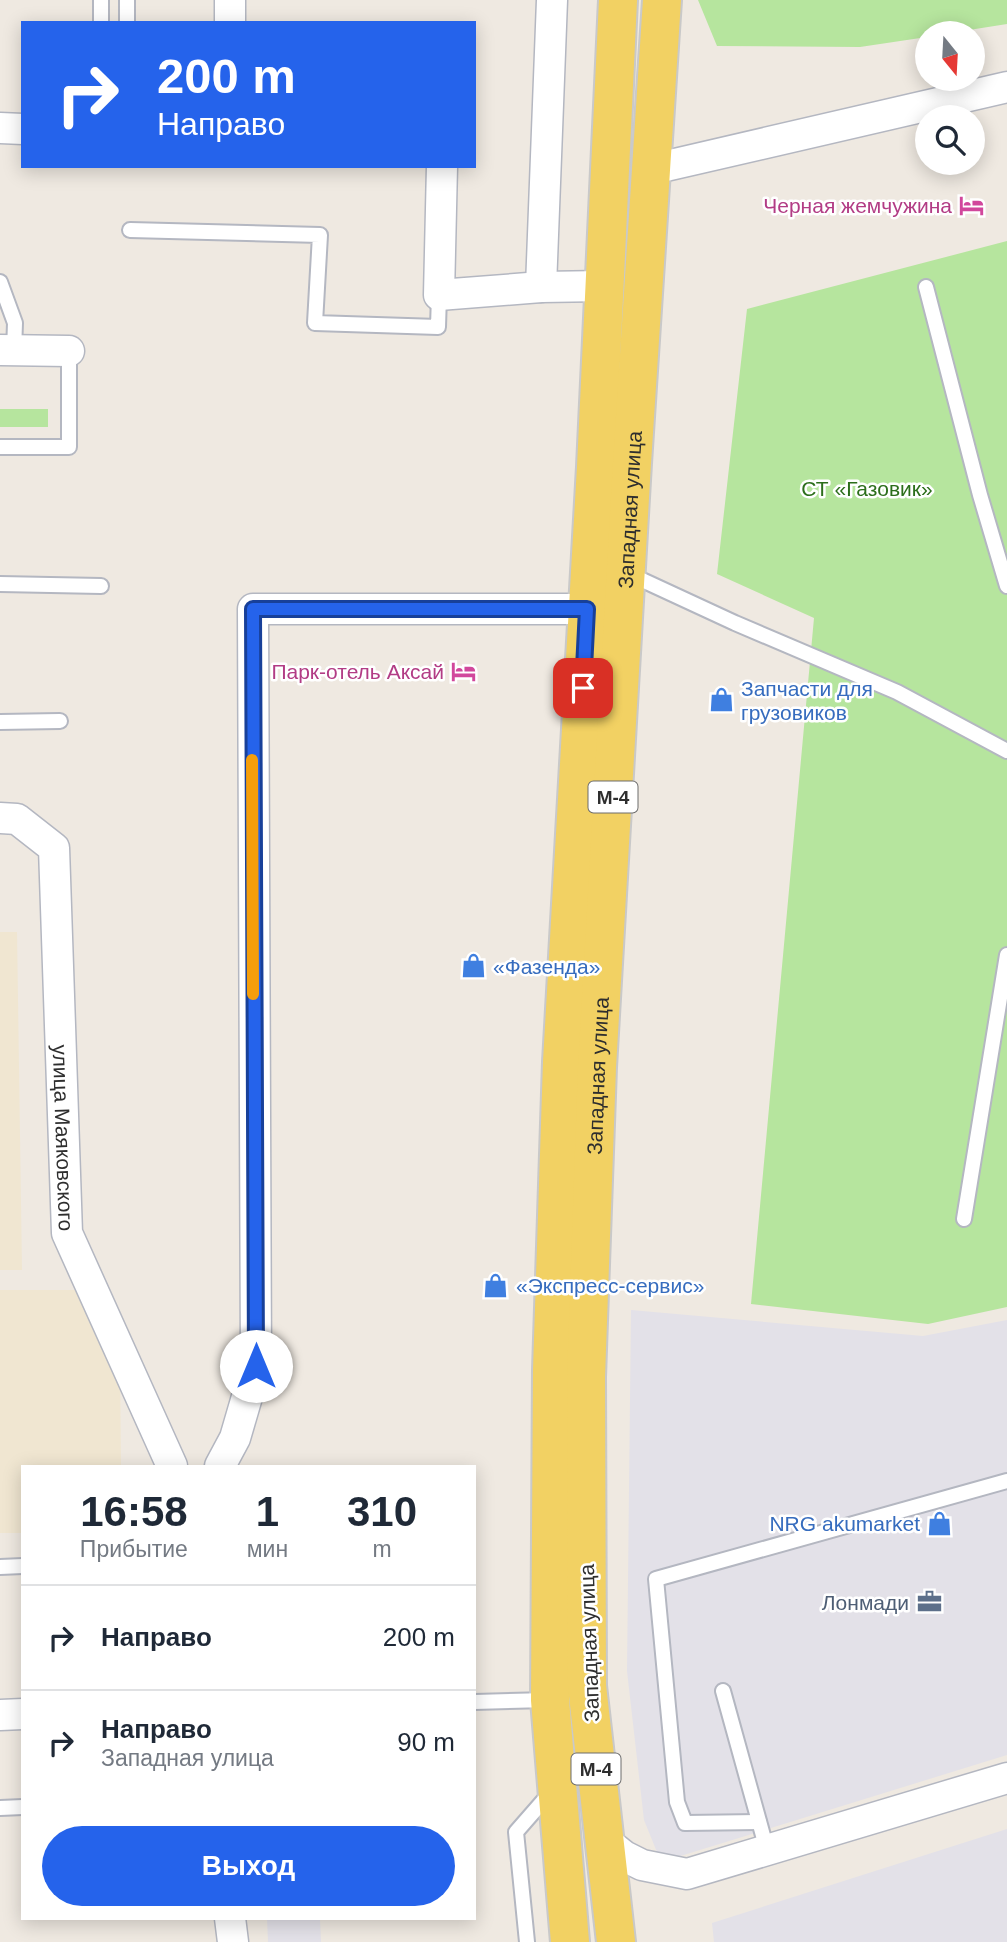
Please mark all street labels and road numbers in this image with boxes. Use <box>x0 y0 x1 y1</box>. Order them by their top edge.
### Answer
street label: Западная улица <box>613 430 646 589</box>
road number: М-4 <box>588 782 638 812</box>
street label: Западная улица <box>582 996 613 1155</box>
street label: улица Маяковского <box>49 1044 78 1232</box>
street label: Западная улица <box>575 1563 603 1722</box>
road number: М-4 <box>572 1754 620 1784</box>

